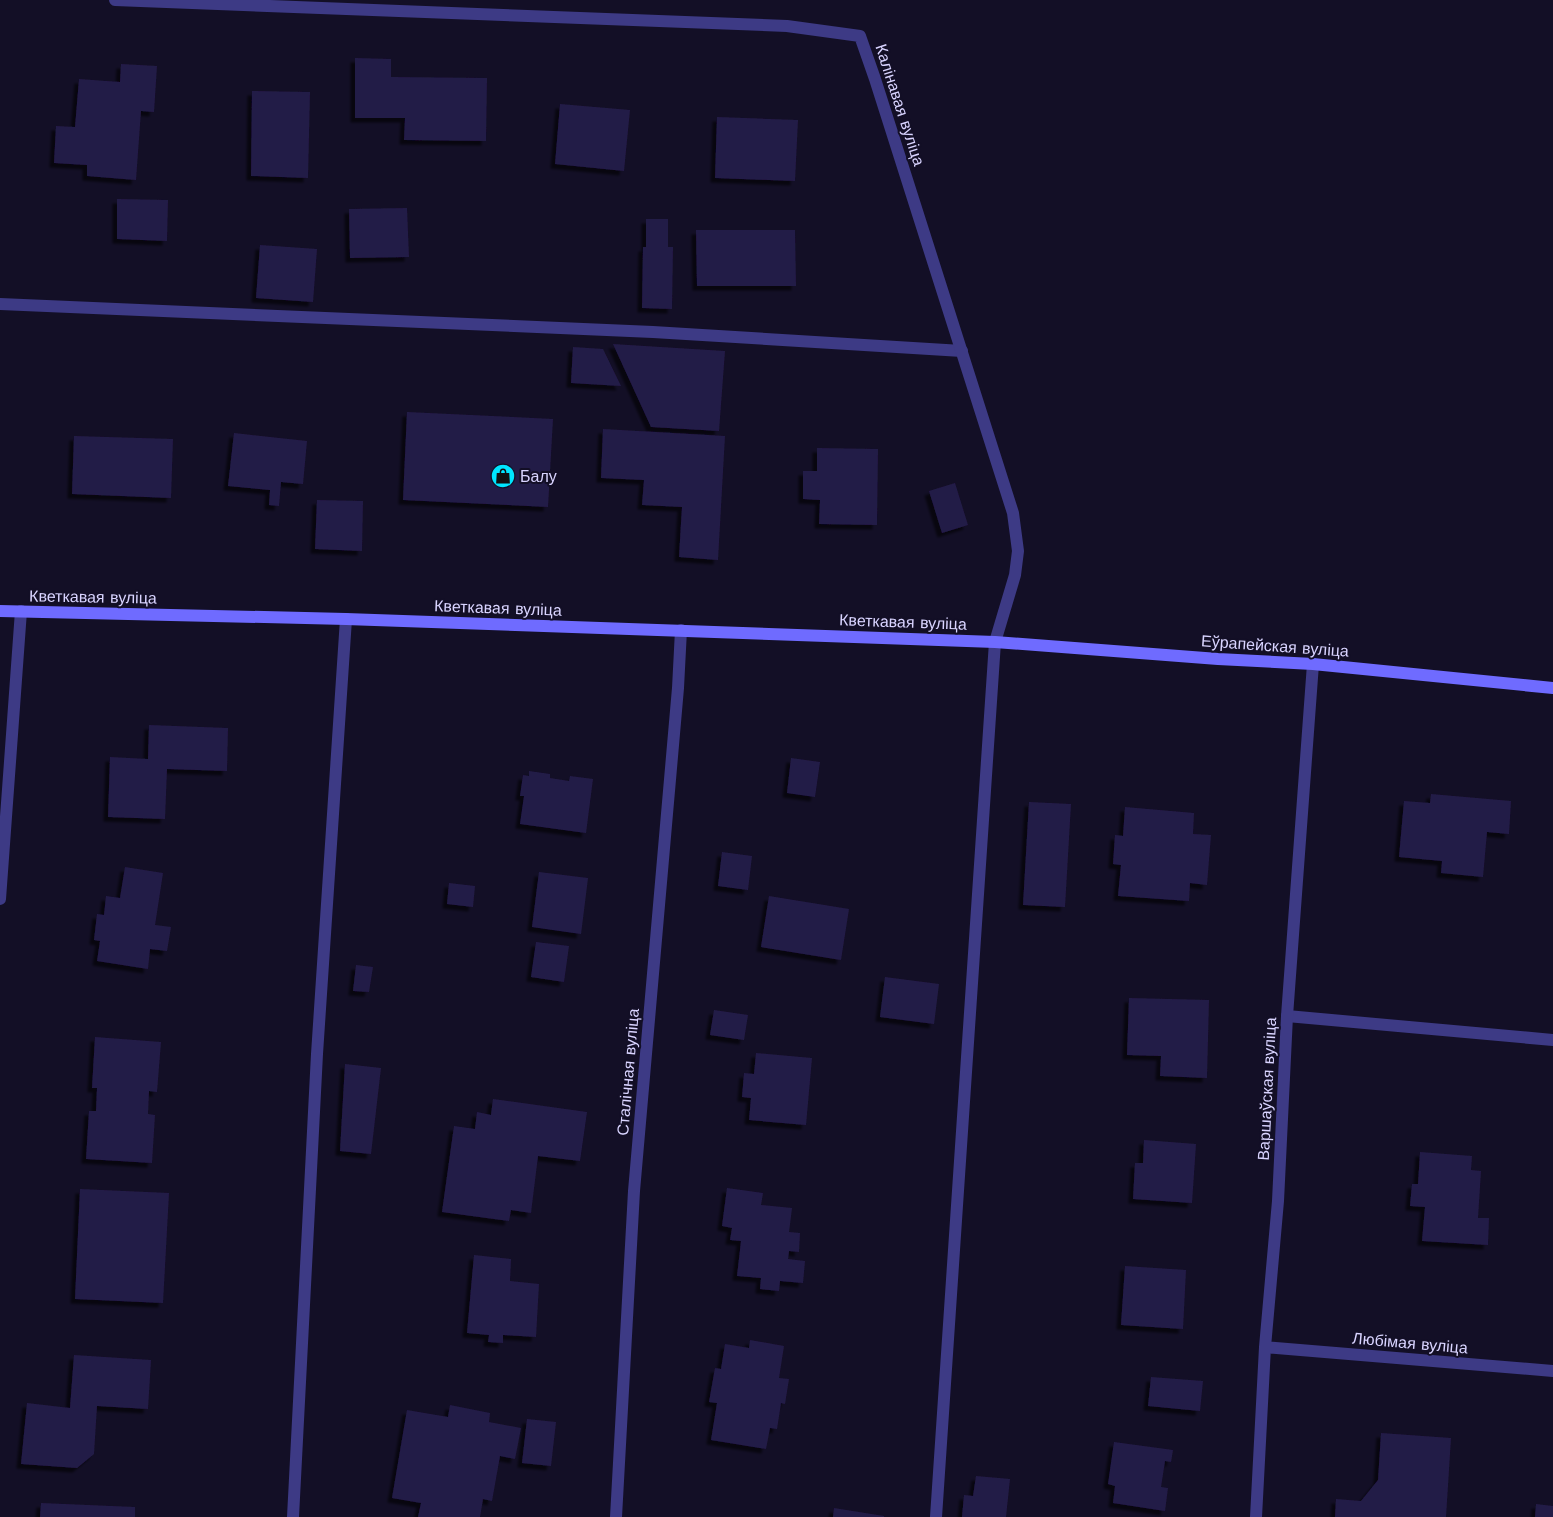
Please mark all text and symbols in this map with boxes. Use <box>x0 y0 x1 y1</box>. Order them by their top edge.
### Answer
street label: Калінавая вуліца <box>871 42 929 168</box>
shop icon: Балу <box>490 463 516 489</box>
place label: Балу <box>520 467 557 486</box>
street label: Кветкавая вуліца <box>29 586 157 608</box>
street label: Кветкавая вуліца <box>434 596 562 620</box>
street label: Кветкавая вуліца <box>839 610 967 634</box>
street label: Еўрапейская вуліца <box>1200 631 1350 661</box>
street label: Сталічная вуліца <box>613 1008 643 1136</box>
street label: Варшаўская вуліца <box>1254 1017 1280 1161</box>
street label: Любімая вуліца <box>1351 1328 1469 1358</box>

